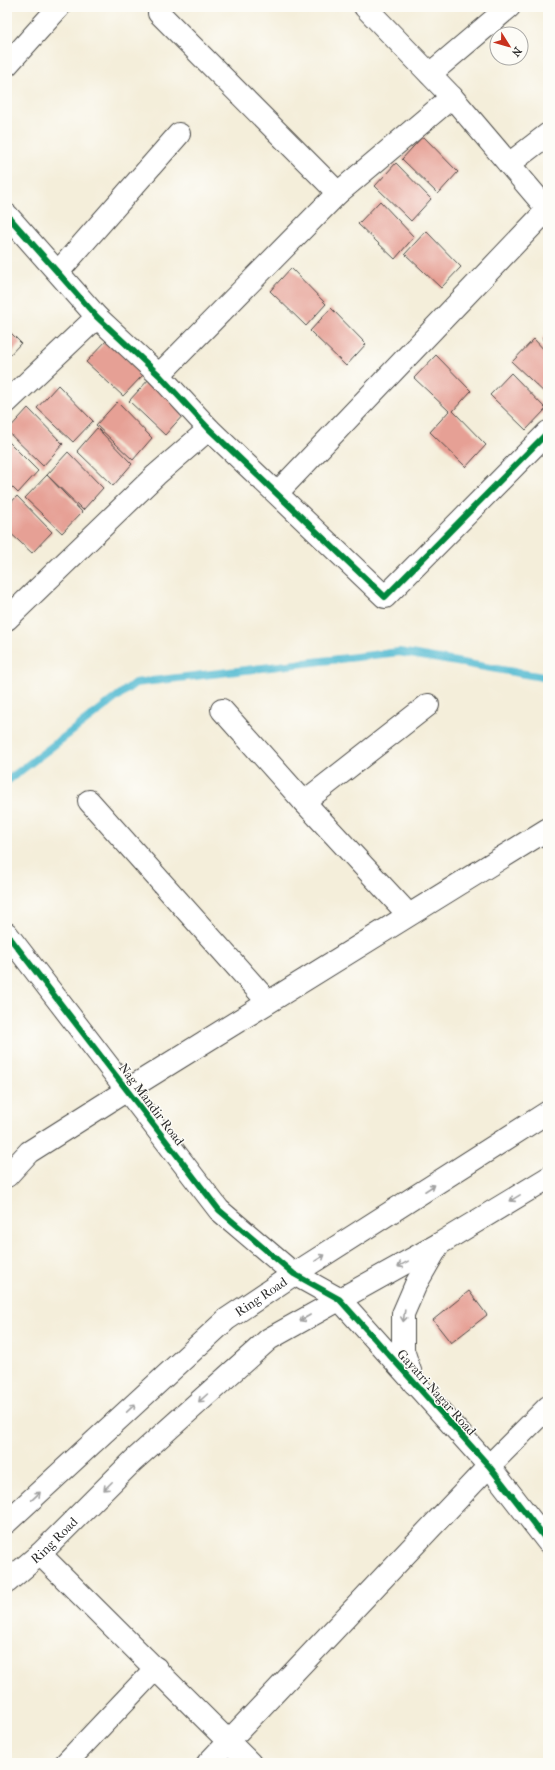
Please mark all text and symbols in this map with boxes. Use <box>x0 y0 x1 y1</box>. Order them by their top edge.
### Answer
north arrow <box>489 26 529 66</box>
text: N <box>508 44 524 59</box>
street label: Nag Mandir Road <box>116 1060 188 1149</box>
one-way arrow <box>424 1184 435 1192</box>
one-way arrow <box>509 1195 521 1203</box>
one-way arrow <box>314 1253 326 1261</box>
one-way arrow <box>397 1261 409 1268</box>
street label: Ring Road <box>232 1273 291 1320</box>
one-way arrow <box>400 1310 408 1323</box>
one-way arrow <box>299 1315 311 1323</box>
street label: Gayatri Nagar Road <box>394 1346 480 1439</box>
one-way arrow <box>198 1393 208 1403</box>
one-way arrow <box>126 1403 136 1412</box>
one-way arrow <box>103 1481 113 1491</box>
one-way arrow <box>31 1491 41 1501</box>
street label: Ring Road <box>28 1513 81 1567</box>

